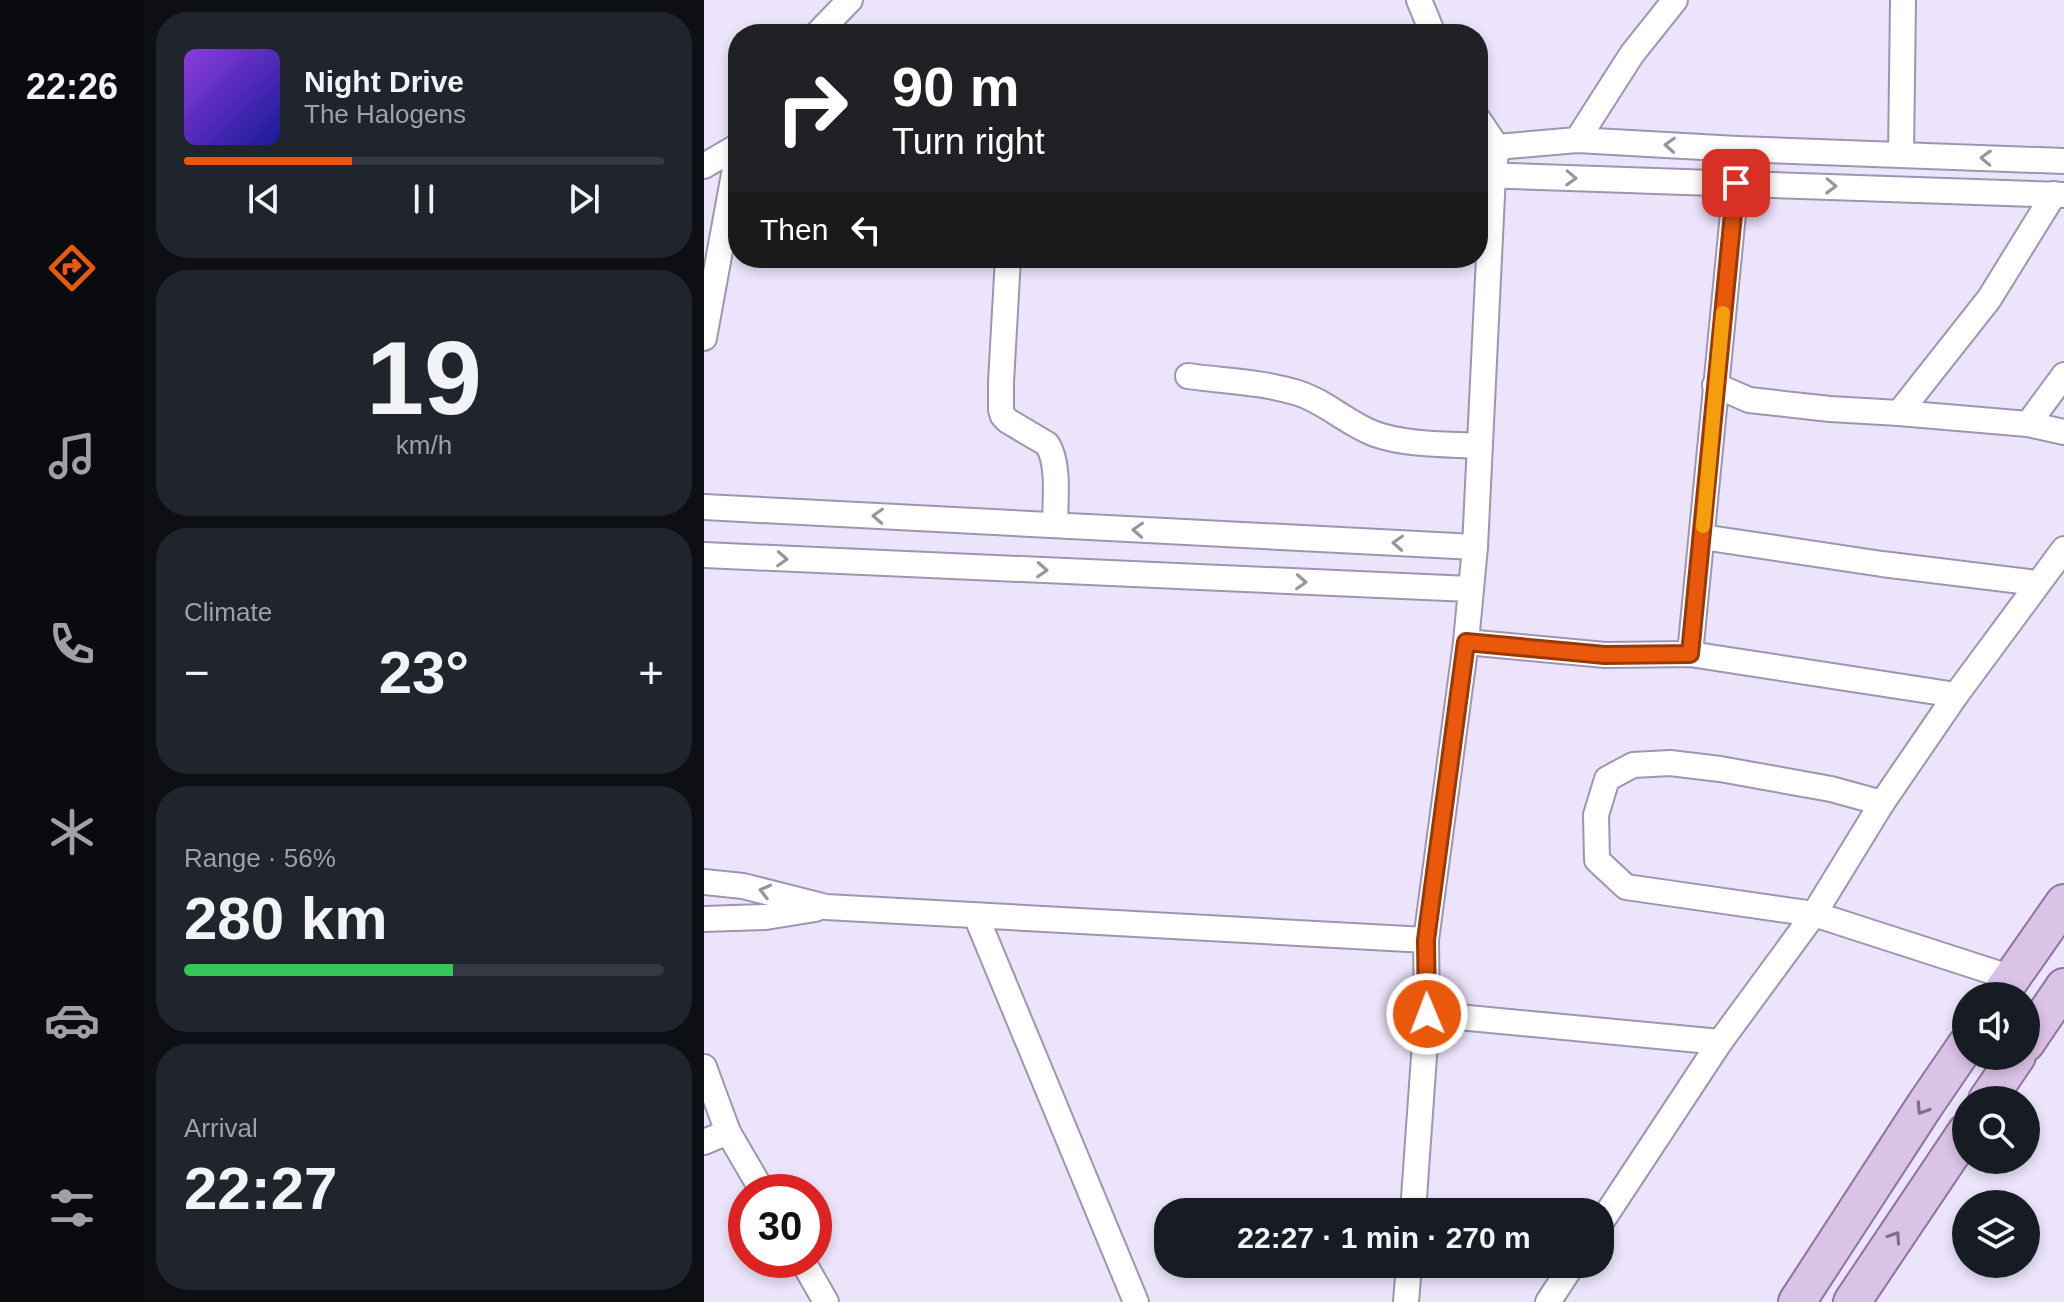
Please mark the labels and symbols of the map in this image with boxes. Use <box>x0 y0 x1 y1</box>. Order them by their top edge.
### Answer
one-way arrow <box>1663 137 1676 154</box>
pin <box>1702 149 1770 217</box>
one-way arrow <box>1979 149 1992 166</box>
one-way arrow <box>1565 170 1578 187</box>
one-way arrow <box>1825 178 1838 195</box>
one-way arrow <box>871 508 884 525</box>
one-way arrow <box>1131 522 1144 539</box>
one-way arrow <box>1391 535 1404 552</box>
one-way arrow <box>776 550 789 567</box>
one-way arrow <box>1036 562 1049 579</box>
one-way arrow <box>1295 573 1308 590</box>
one-way arrow <box>759 884 773 901</box>
position arrow <box>1385 972 1469 1056</box>
one-way arrow <box>1917 1101 1932 1115</box>
speed limit sign: 30 <box>728 1174 832 1278</box>
one-way arrow <box>1886 1232 1901 1246</box>

